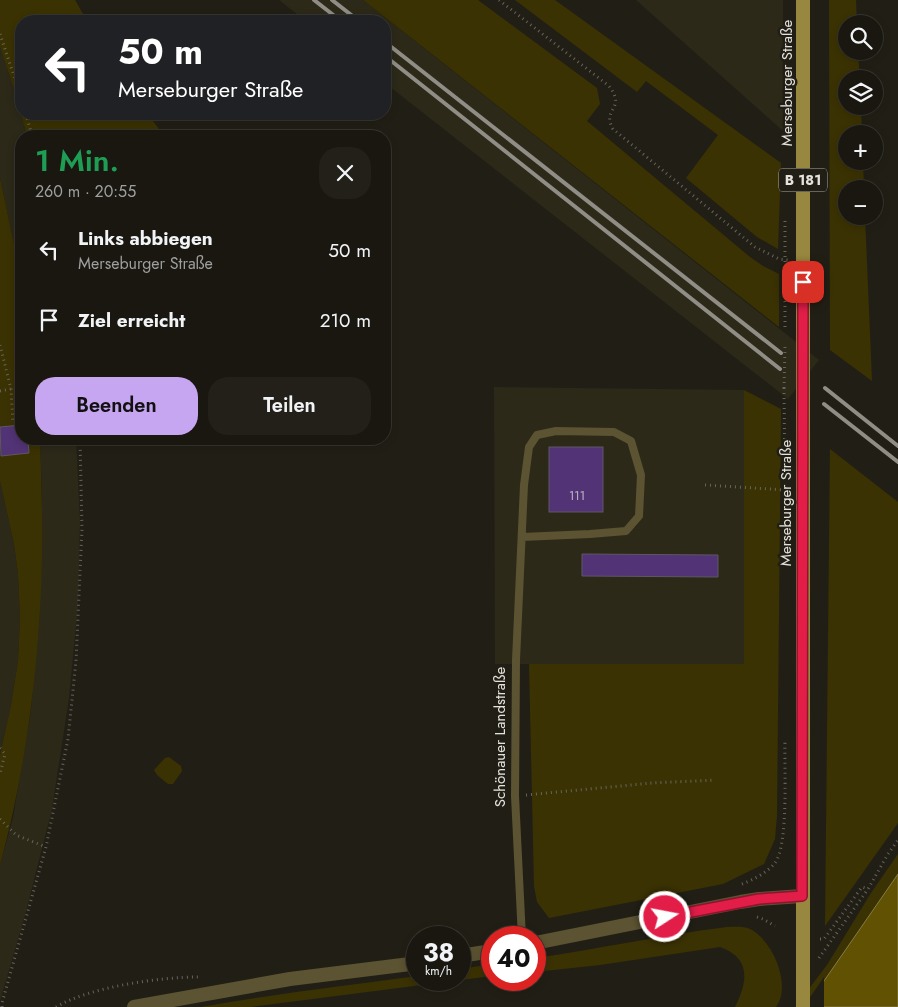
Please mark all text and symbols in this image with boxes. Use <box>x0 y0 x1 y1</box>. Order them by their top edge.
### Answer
map controls <box>838 15 883 225</box>
button: search <box>838 15 883 60</box>
street label: Merseburger Straße <box>776 20 798 146</box>
text: 50 m <box>118 27 203 77</box>
icon: left <box>35 35 100 100</box>
button: layers <box>838 70 883 115</box>
text: Merseburger Straße <box>118 73 303 105</box>
button: + <box>838 125 883 170</box>
text: 1 Min. <box>35 139 119 182</box>
button: close <box>319 147 371 199</box>
road number: B 181 <box>779 168 827 192</box>
text: 260 m · 20:55 <box>35 180 136 203</box>
button: − <box>838 180 883 225</box>
text: Links abbiegen <box>78 225 213 252</box>
icon: left <box>35 236 63 264</box>
text: 50 m <box>328 237 371 264</box>
text: Merseburger Straße <box>78 252 213 275</box>
pin <box>782 261 824 303</box>
icon: arrive <box>789 268 817 296</box>
icon: arrive <box>35 306 63 334</box>
text: Ziel erreicht <box>78 307 185 334</box>
text: 210 m <box>320 307 371 334</box>
button: Beenden <box>35 377 198 435</box>
button: Teilen <box>208 377 371 435</box>
street label: Merseburger Straße <box>775 440 797 566</box>
house number: 111 <box>569 487 585 505</box>
street label: Schönauer Landstraße <box>489 667 511 807</box>
position arrow <box>638 890 690 942</box>
speed limit sign: 40 <box>481 926 546 991</box>
text: 38 <box>423 934 454 970</box>
text: km/h <box>425 962 452 980</box>

